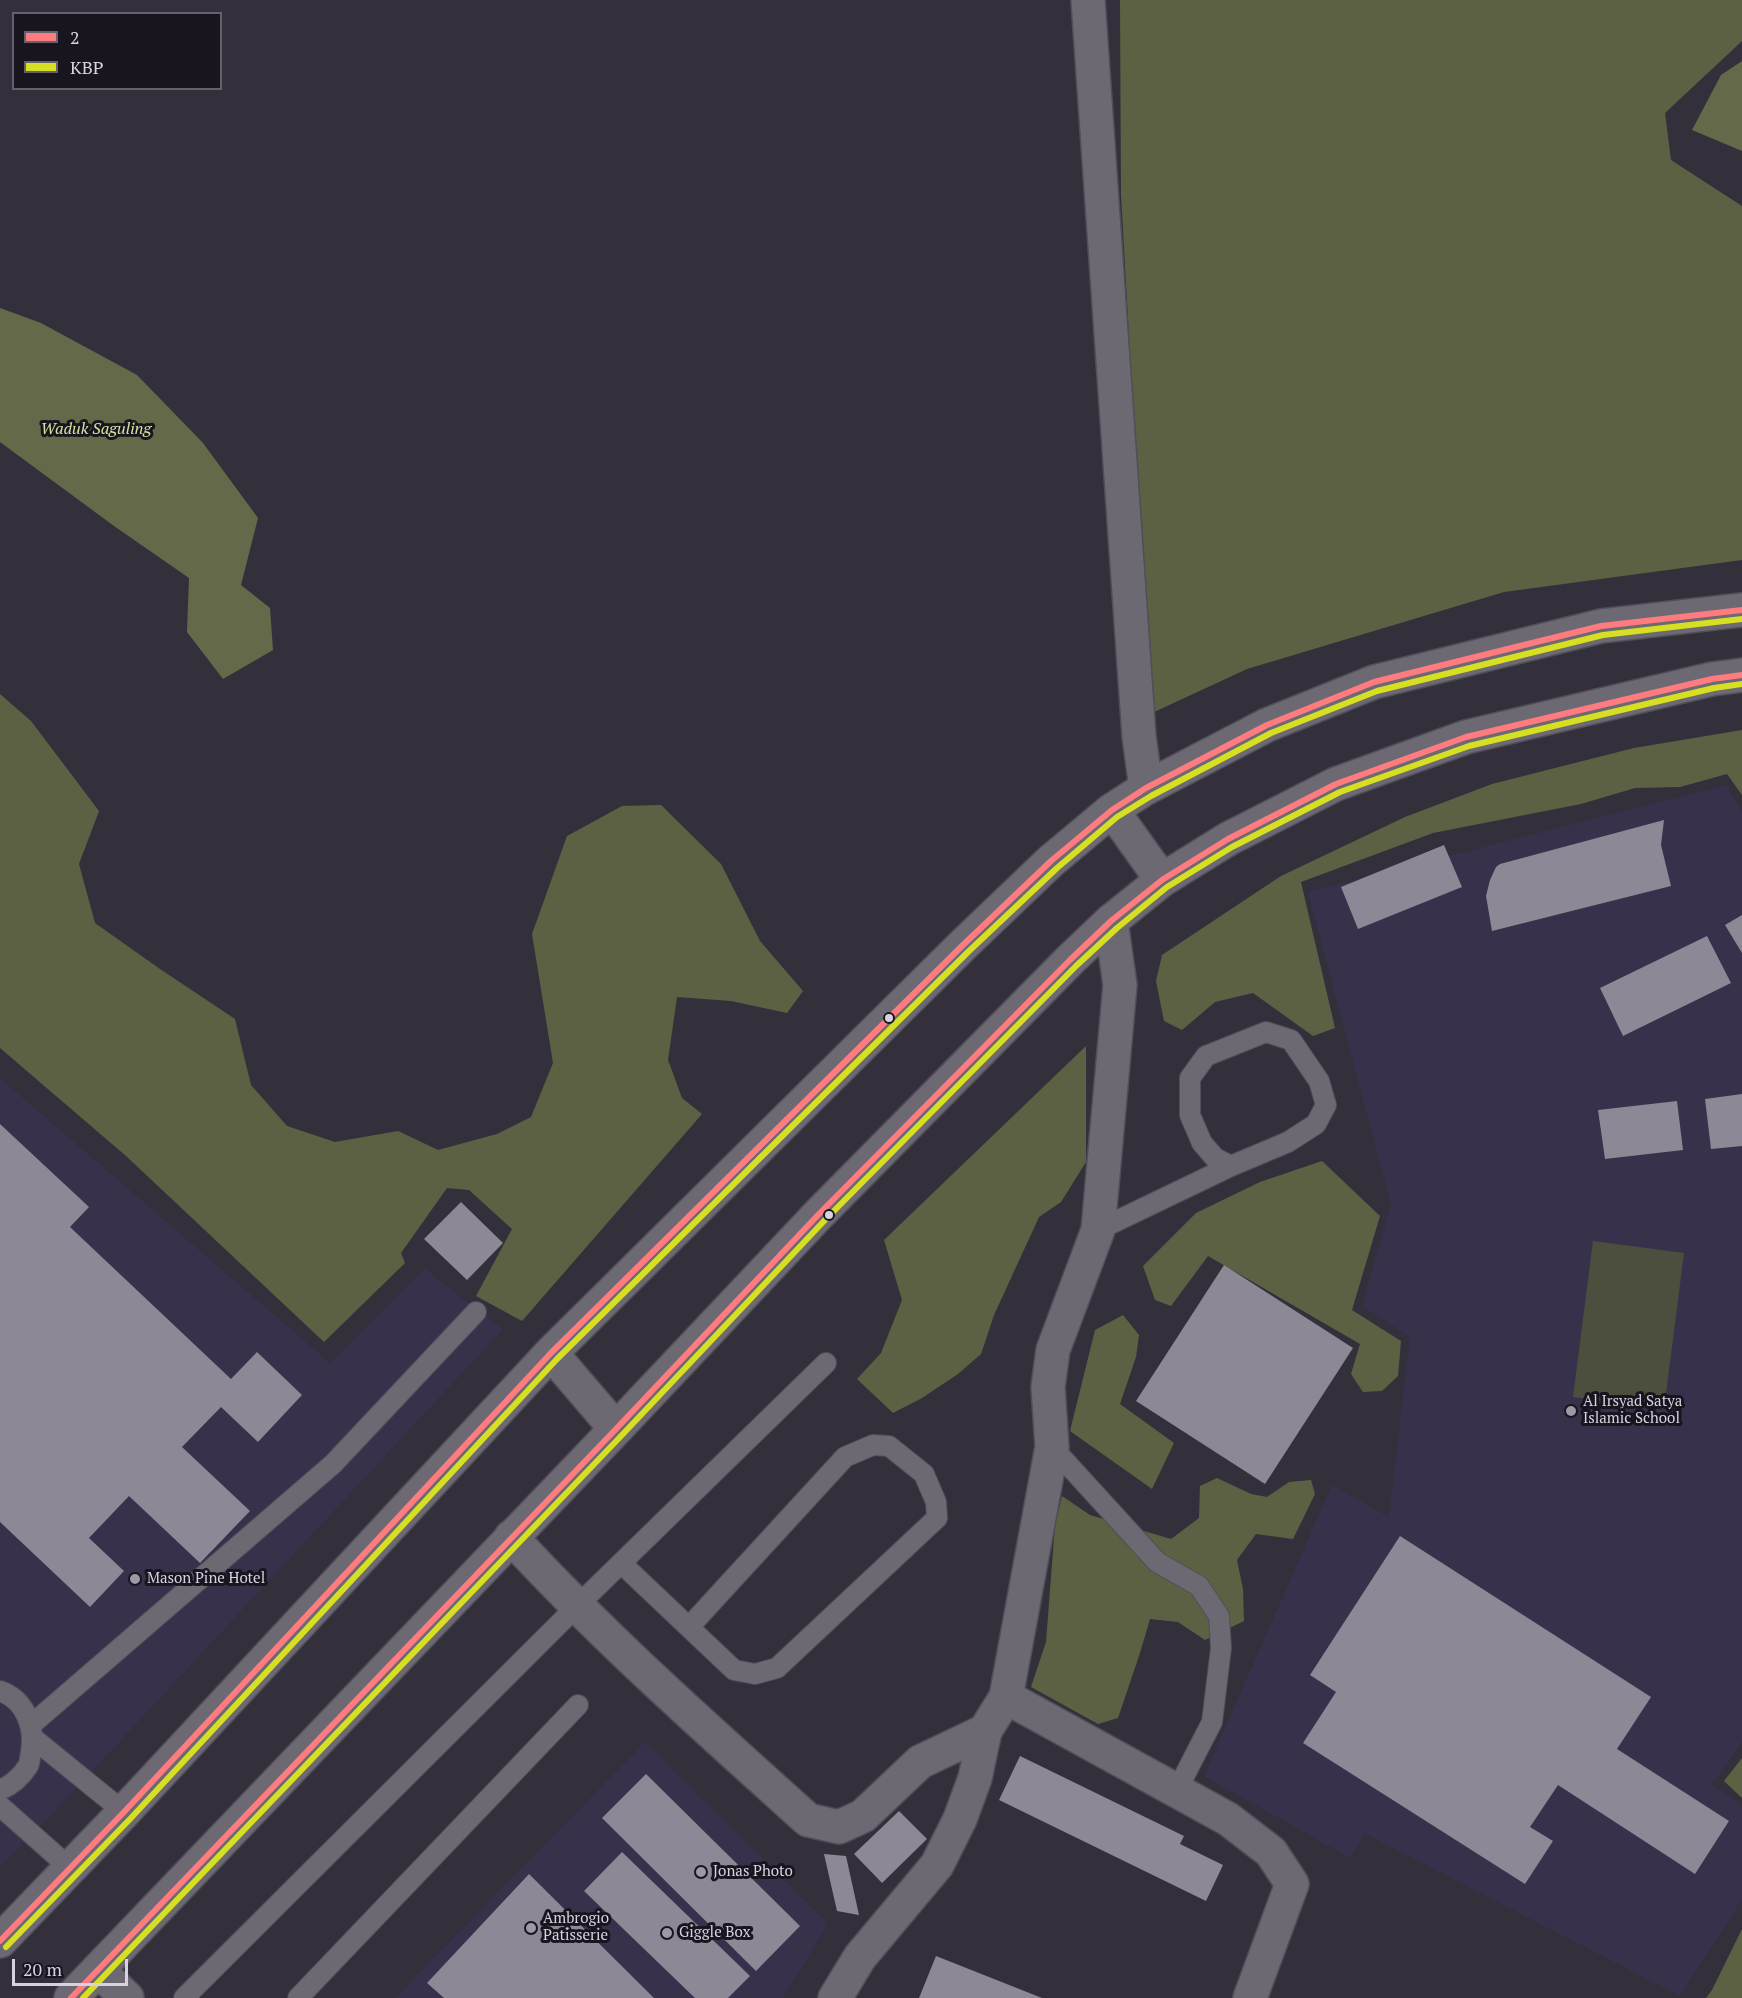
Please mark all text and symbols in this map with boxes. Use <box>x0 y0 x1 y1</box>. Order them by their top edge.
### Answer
legend <box>12 12 222 90</box>
text: 2 <box>70 25 80 49</box>
text: KBP <box>70 55 103 79</box>
water label: Waduk Saguling <box>41 419 151 439</box>
unlabelled marker <box>883 1012 895 1024</box>
unlabelled marker <box>823 1209 835 1221</box>
place label: Al Irsyad Satya Islamic School <box>1583 1393 1682 1428</box>
marker: Al Irsyad Satya Islamic School <box>1564 1404 1578 1418</box>
place label: Mason Pine Hotel <box>147 1570 265 1588</box>
marker: Mason Pine Hotel <box>128 1572 142 1586</box>
place label: Jonas Photo <box>713 1863 793 1881</box>
marker: Jonas Photo <box>694 1865 708 1879</box>
place label: Ambrogio Patisserie <box>543 1910 609 1945</box>
marker: Ambrogio Patisserie <box>524 1921 538 1935</box>
place label: Giggle Box <box>679 1924 750 1942</box>
marker: Giggle Box <box>660 1926 674 1940</box>
scale bar <box>15 1947 130 1985</box>
text: 20 m <box>23 1957 62 1981</box>

